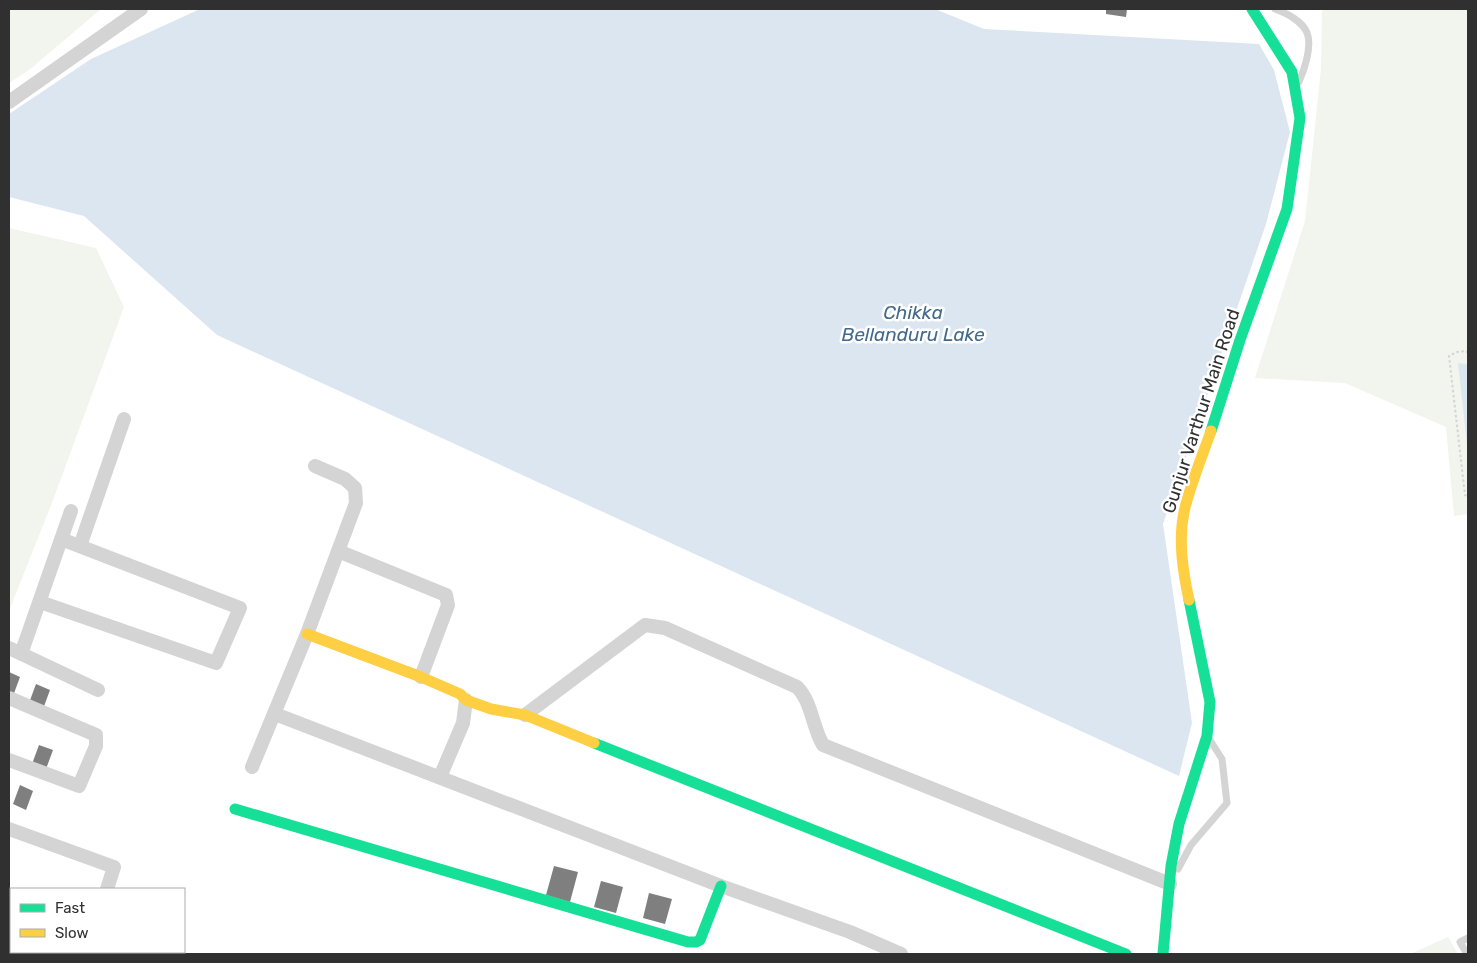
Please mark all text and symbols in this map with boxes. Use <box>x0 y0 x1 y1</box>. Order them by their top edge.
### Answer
water label: Chikka Bellanduru Lake <box>841 301 985 346</box>
street label: Gunjur Varthur Main Road <box>1158 306 1244 516</box>
legend <box>10 888 185 953</box>
text: Fast <box>55 899 85 917</box>
text: Slow <box>55 924 88 942</box>

